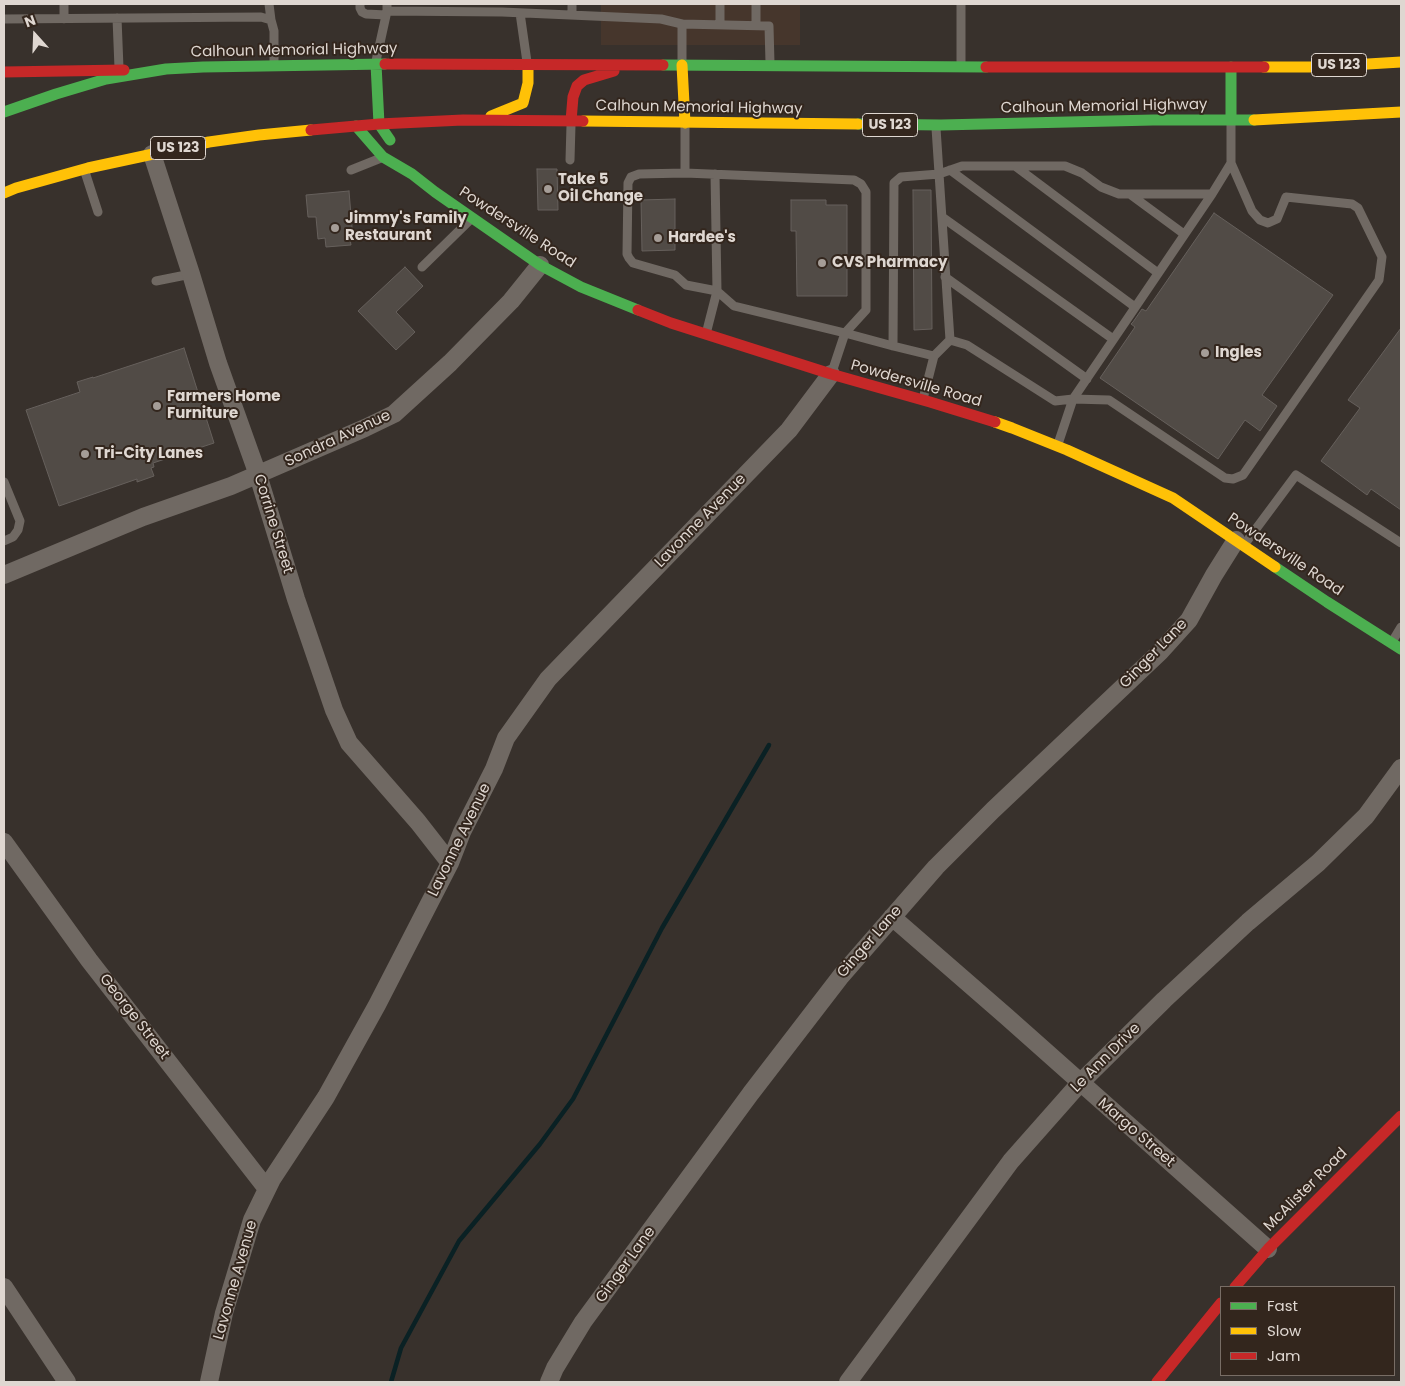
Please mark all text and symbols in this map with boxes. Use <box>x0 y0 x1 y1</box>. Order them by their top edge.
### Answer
north arrow <box>10 10 60 60</box>
text: N <box>22 10 38 32</box>
street label: Calhoun Memorial Highway <box>190 40 398 62</box>
road number: US 123 <box>1312 54 1366 76</box>
street label: Calhoun Memorial Highway <box>1000 96 1208 118</box>
street label: Calhoun Memorial Highway <box>595 97 803 119</box>
road number: US 123 <box>862 114 918 136</box>
road number: US 123 <box>150 136 206 160</box>
place label: Take 5 Oil Change <box>558 171 643 206</box>
marker: Take 5 Oil Change <box>542 183 554 195</box>
street label: Powdersville Road <box>455 184 579 272</box>
place label: Jimmy's Family Restaurant <box>345 210 467 245</box>
marker: Jimmy's Family Restaurant <box>329 222 341 234</box>
place label: Hardee's <box>668 229 736 247</box>
marker: Hardee's <box>652 232 664 244</box>
place label: CVS Pharmacy <box>832 254 947 272</box>
marker: CVS Pharmacy <box>816 257 828 269</box>
place label: Ingles <box>1215 344 1262 362</box>
marker: Ingles <box>1199 347 1211 359</box>
street label: Powdersville Road <box>849 357 983 411</box>
place label: Farmers Home Furniture <box>167 388 281 423</box>
marker: Farmers Home Furniture <box>151 400 163 412</box>
street label: Sondra Avenue <box>282 407 394 471</box>
place label: Tri-City Lanes <box>95 445 203 463</box>
marker: Tri-City Lanes <box>79 448 91 460</box>
street label: Lavonne Avenue <box>652 470 750 572</box>
street label: Corrine Street <box>249 472 297 576</box>
street label: Powdersville Road <box>1224 510 1346 600</box>
street label: Ginger Lane <box>1116 616 1192 692</box>
street label: Lavonne Avenue <box>425 781 495 899</box>
street label: Ginger Lane <box>834 902 906 982</box>
street label: George Street <box>95 971 173 1063</box>
street label: Le Ann Drive <box>1068 1020 1144 1096</box>
street label: Margo Street <box>1094 1095 1178 1171</box>
street label: McAlister Road <box>1260 1144 1352 1236</box>
street label: Lavonne Avenue <box>210 1218 262 1342</box>
street label: Ginger Lane <box>592 1223 660 1307</box>
legend <box>1220 1286 1395 1376</box>
text: Fast <box>1267 1295 1298 1316</box>
text: Slow <box>1267 1320 1301 1341</box>
text: Jam <box>1267 1345 1301 1366</box>

